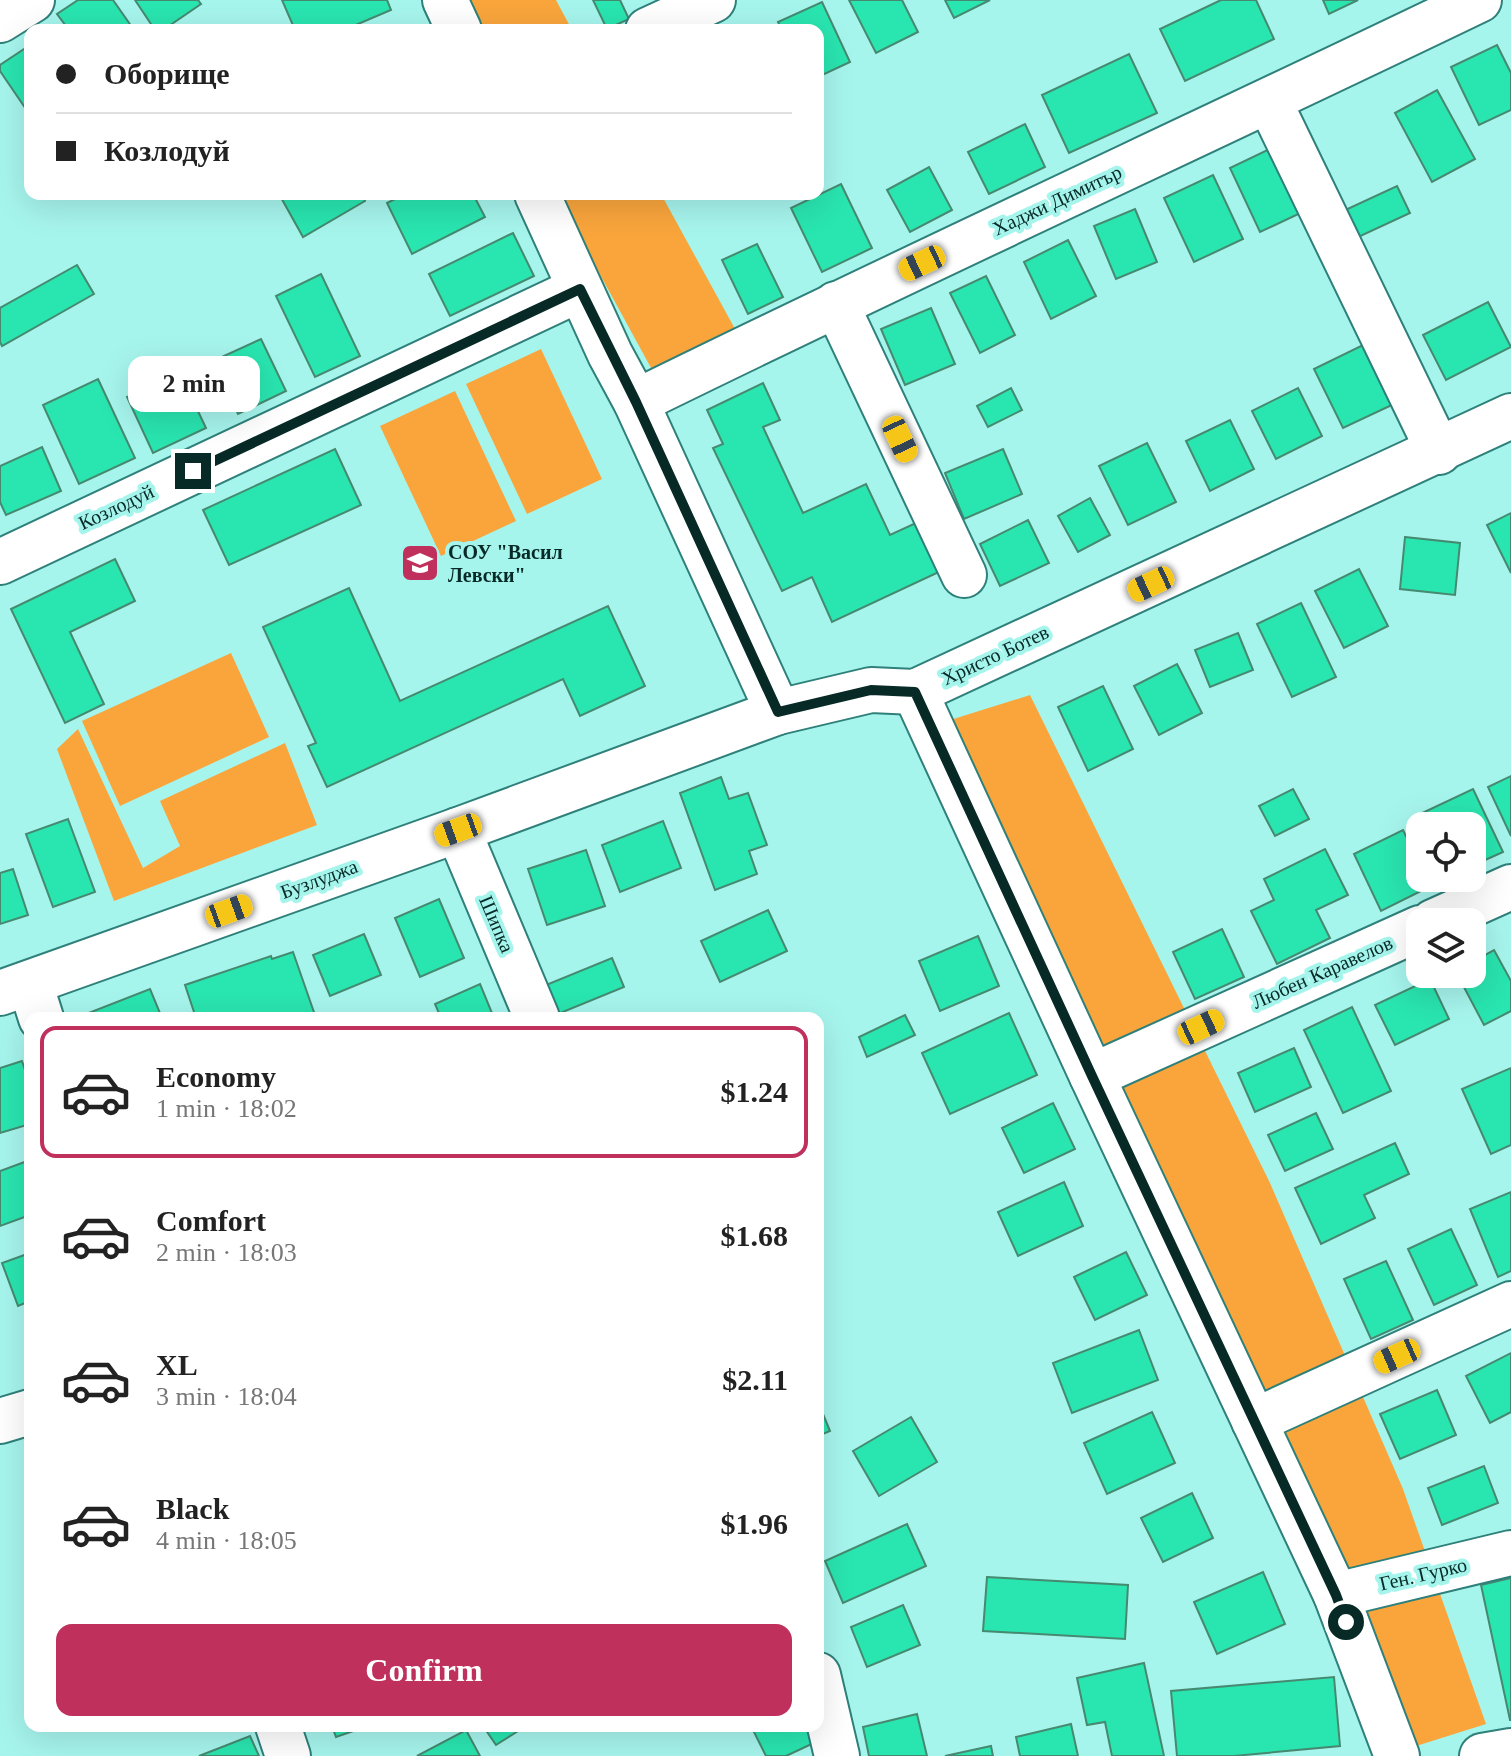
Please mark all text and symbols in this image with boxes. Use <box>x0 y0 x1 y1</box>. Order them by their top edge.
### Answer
text: Оборище <box>104 57 230 90</box>
text: Козлодуй <box>104 134 230 167</box>
street label: Хаджи Димитър <box>989 160 1125 240</box>
car <box>895 242 949 284</box>
callout: 2 min <box>127 355 259 411</box>
text: 2 min <box>163 369 225 398</box>
car <box>879 412 921 466</box>
route end <box>175 453 211 489</box>
street label: Козлодуй <box>75 480 158 535</box>
place label: СОУ "Васил Левски" <box>448 541 563 586</box>
school or university icon: СОУ "Васил Левски" <box>399 542 441 584</box>
car <box>1124 563 1178 605</box>
street label: Христо Ботев <box>938 621 1053 690</box>
car <box>431 811 485 849</box>
map controls <box>1406 812 1486 988</box>
button: locate <box>1406 812 1486 892</box>
street label: Бузлуджа <box>277 855 361 904</box>
car <box>202 892 256 930</box>
street label: Шипка <box>475 892 519 956</box>
button: layers <box>1406 908 1486 988</box>
street label: Любен Каравелов <box>1248 931 1396 1014</box>
car <box>1174 1006 1228 1048</box>
icon: car <box>60 1056 132 1128</box>
text: Economy <box>156 1060 276 1093</box>
text: $1.24 <box>721 1075 788 1108</box>
text: 1 min · 18:02 <box>156 1094 297 1123</box>
icon: car <box>60 1200 132 1272</box>
text: Comfort <box>156 1204 266 1237</box>
text: $1.68 <box>721 1219 788 1252</box>
text: 2 min · 18:03 <box>156 1238 297 1267</box>
car <box>1370 1335 1424 1377</box>
icon: car <box>60 1344 132 1416</box>
text: XL <box>156 1348 198 1381</box>
text: $2.11 <box>722 1363 788 1396</box>
text: 3 min · 18:04 <box>156 1382 297 1411</box>
icon: car <box>60 1488 132 1560</box>
text: Black <box>156 1492 229 1525</box>
text: $1.96 <box>721 1507 788 1540</box>
text: 4 min · 18:05 <box>156 1526 297 1555</box>
street label: Ген. Гурко <box>1377 1553 1469 1596</box>
route start <box>1328 1604 1364 1640</box>
button: Confirm <box>56 1624 792 1716</box>

